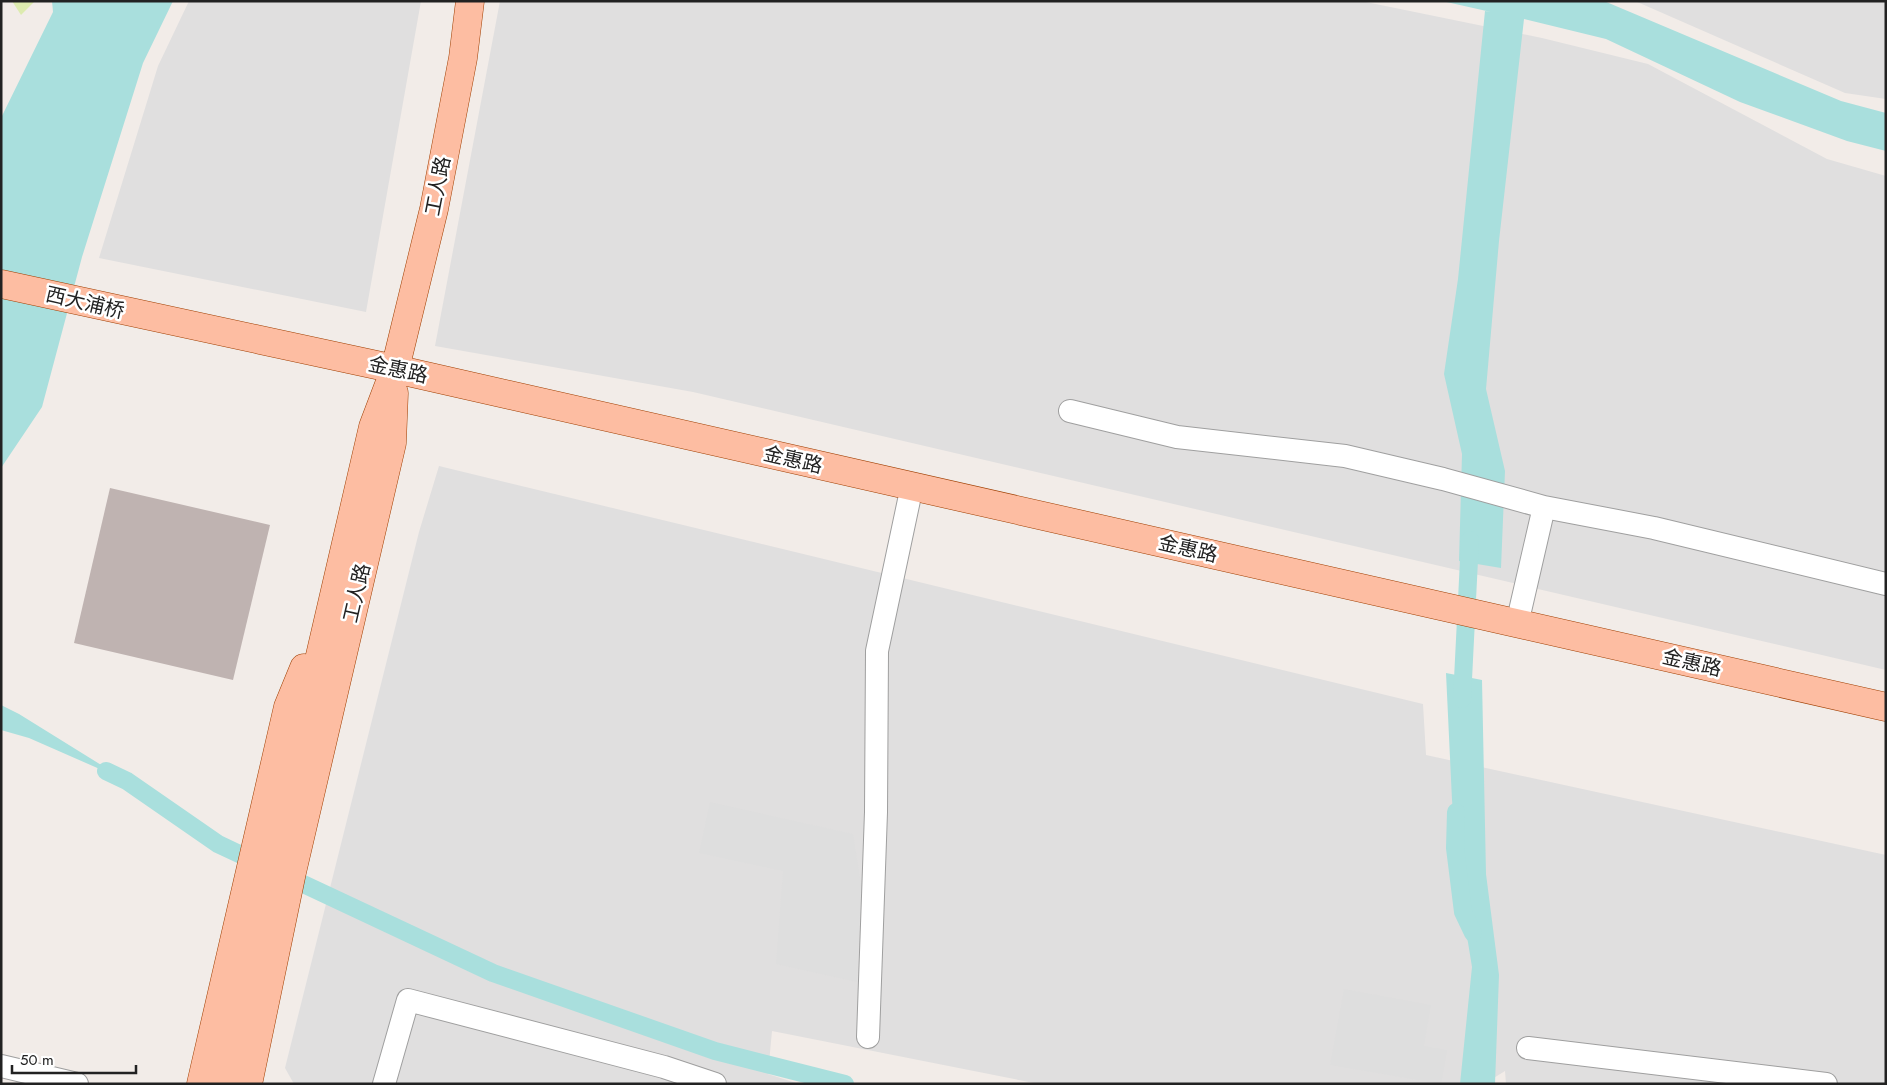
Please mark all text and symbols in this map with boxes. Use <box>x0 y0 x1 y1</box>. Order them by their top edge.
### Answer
street label: 工人路 <box>418 154 458 218</box>
street label: 西大浦桥 <box>43 280 127 326</box>
street label: 金惠路 <box>366 350 430 390</box>
street label: 金惠路 <box>761 439 825 481</box>
street label: 金惠路 <box>1156 528 1220 570</box>
street label: 工人路 <box>336 561 378 625</box>
street label: 金惠路 <box>1660 642 1724 684</box>
scale bar <box>12 1042 136 1074</box>
text: 50 m <box>20 1049 54 1071</box>

